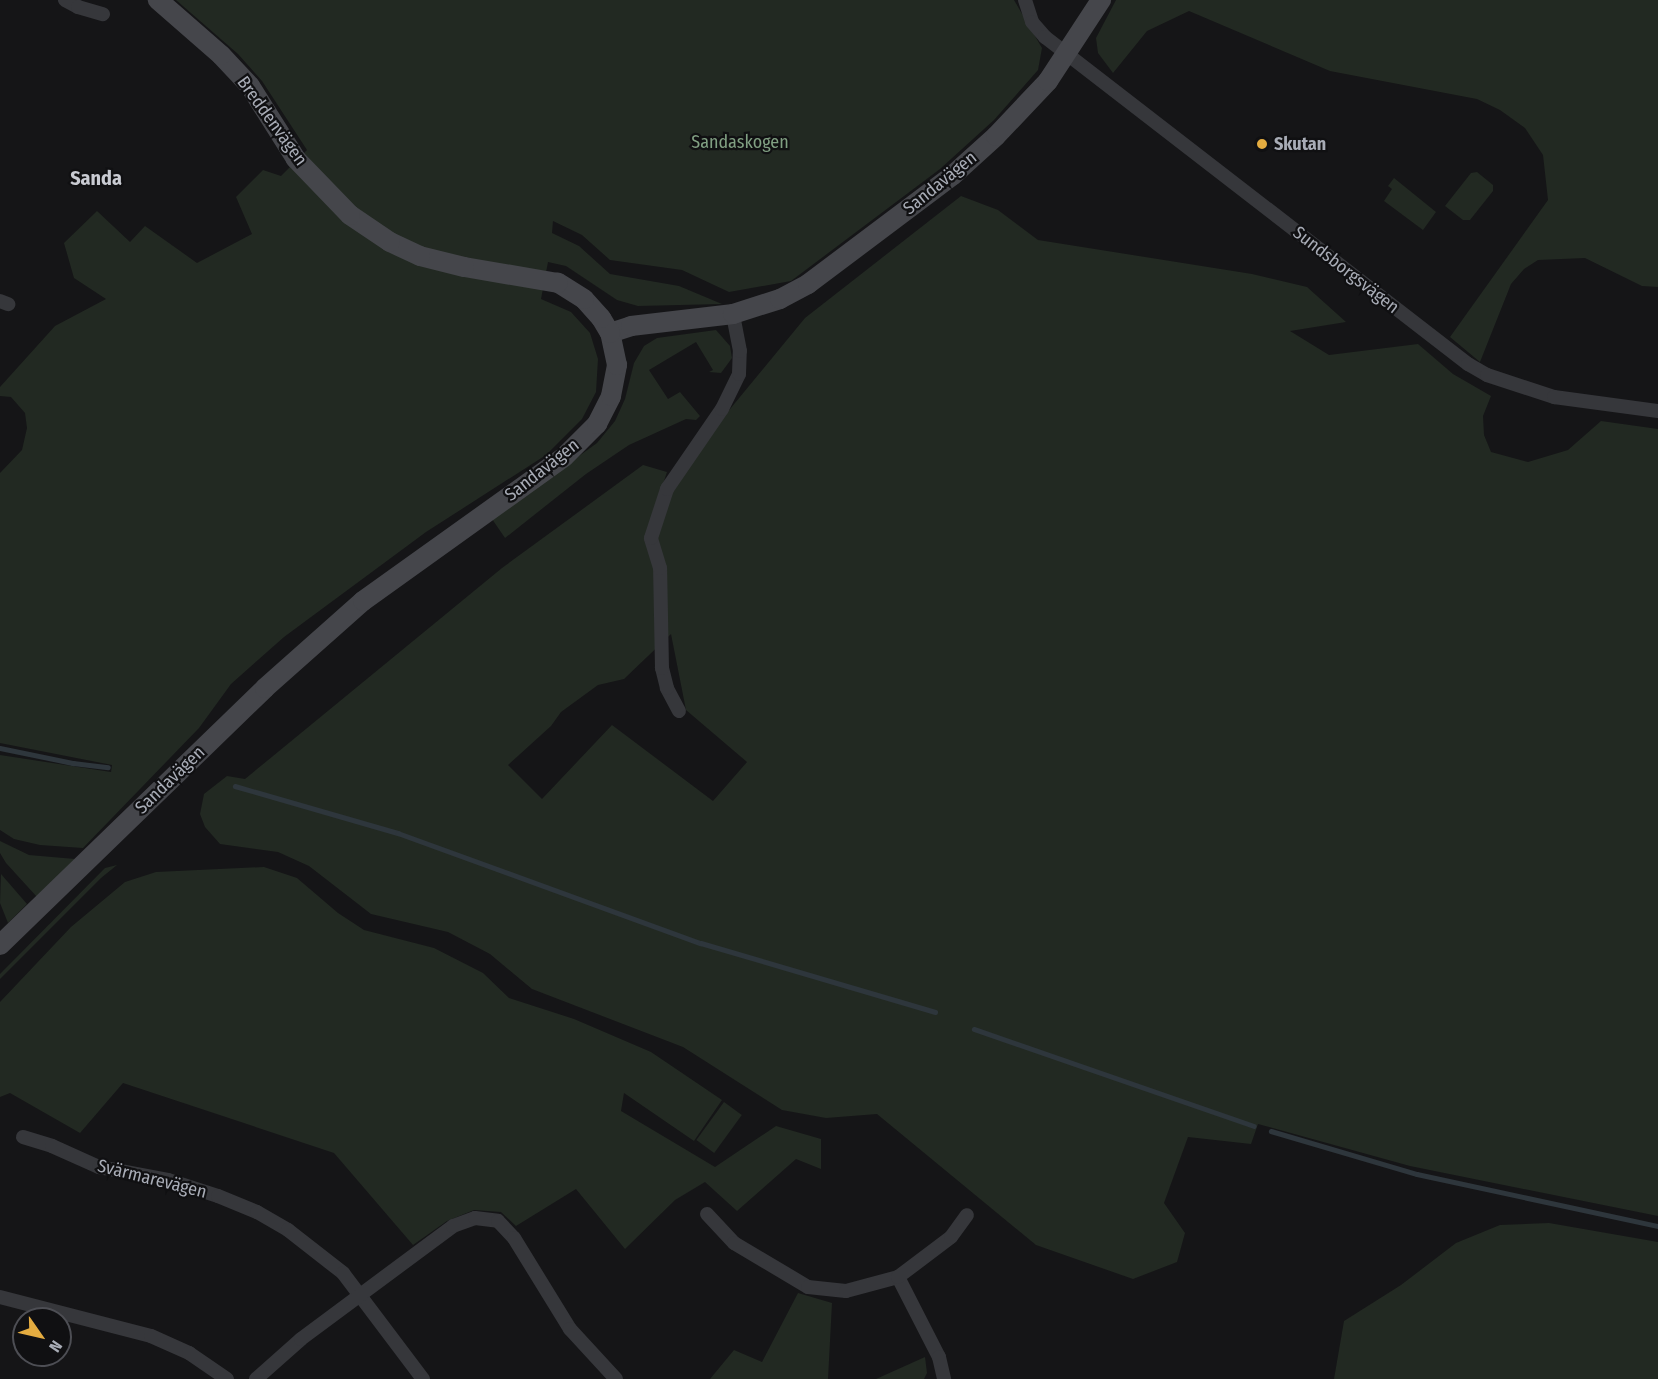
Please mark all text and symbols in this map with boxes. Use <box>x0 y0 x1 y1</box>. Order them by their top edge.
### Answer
street label: Breddenvägen <box>232 72 312 170</box>
park label: Sandaskogen <box>691 131 789 153</box>
place label: Skutan <box>1274 133 1326 155</box>
marker: Skutan <box>1255 137 1269 151</box>
street label: Sandavägen <box>899 147 981 219</box>
district label: Sanda <box>70 166 122 190</box>
street label: Sundsborgsvägen <box>1289 222 1403 318</box>
street label: Sandavägen <box>501 434 583 506</box>
street label: Sandavägen <box>131 742 209 818</box>
street label: Svärmarevägen <box>95 1155 209 1203</box>
north arrow <box>12 1307 72 1367</box>
text: N <box>45 1337 66 1356</box>

